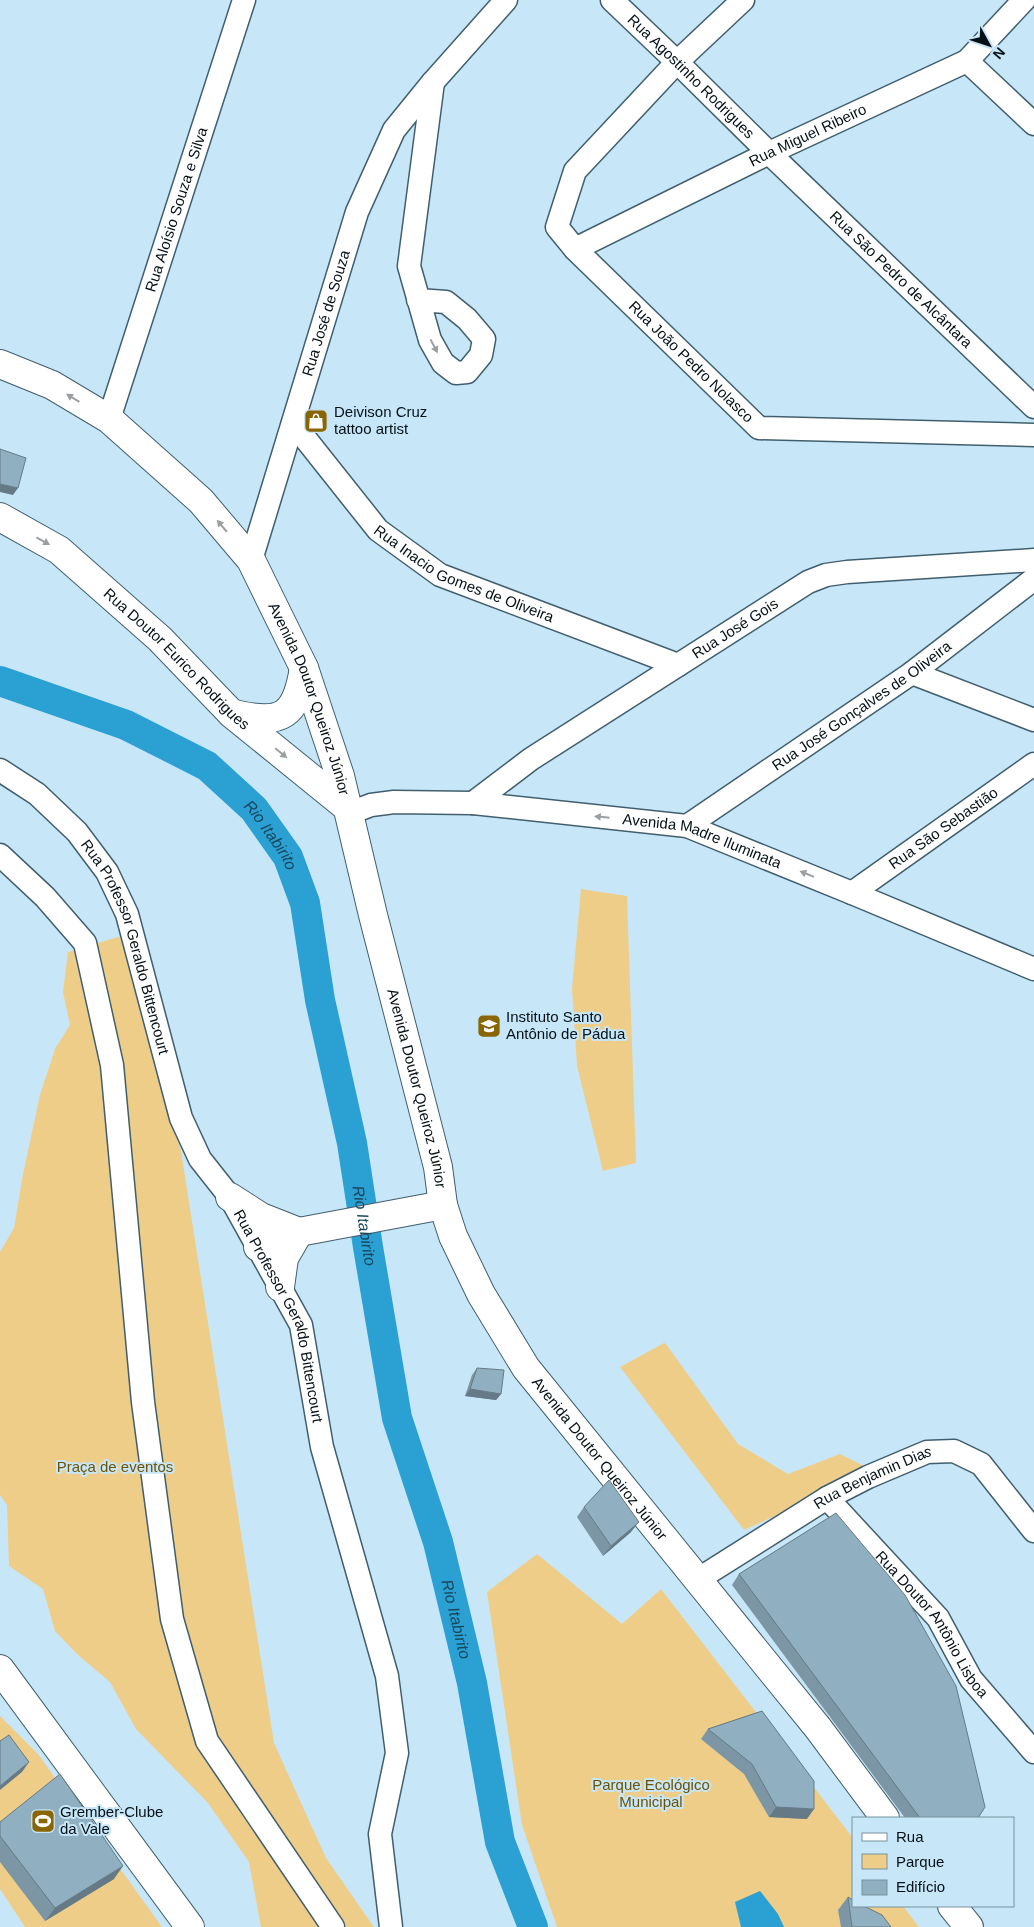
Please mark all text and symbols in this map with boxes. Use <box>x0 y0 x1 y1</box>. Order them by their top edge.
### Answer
street label: Rua Agostinho Rodrigues <box>624 11 758 142</box>
north arrow <box>964 20 1014 70</box>
text: N <box>990 44 1008 62</box>
street label: Rua Miguel Ribeiro <box>746 100 869 170</box>
street label: Rua Aloísio Souza e Silva <box>142 124 211 294</box>
street label: Rua São Pedro de Alcântara <box>827 207 976 352</box>
street label: Rua José de Souza <box>298 247 353 378</box>
street label: Rua João Pedro Nolasco <box>626 297 757 426</box>
one-way arrow <box>430 339 438 353</box>
one-way arrow <box>67 394 80 403</box>
place label: Deivison Cruz tattoo artist <box>334 403 427 437</box>
shop icon: Deivison Cruz tattoo artist <box>303 408 329 434</box>
one-way arrow <box>216 521 228 533</box>
street label: Rua Inacio Gomes de Oliveira <box>371 521 557 625</box>
one-way arrow <box>36 536 49 545</box>
street label: Rua Doutor Eurico Rodrigues <box>101 584 253 733</box>
street label: Rua José Gois <box>689 595 781 662</box>
street label: Avenida Doutor Queiroz Júnior <box>265 600 353 797</box>
street label: Rua José Gonçalves de Oliveira <box>769 637 955 774</box>
one-way arrow <box>274 748 287 759</box>
street label: Rua São Sebastião <box>885 783 1001 872</box>
water label: Rio Itabirito <box>241 797 300 872</box>
street label: Avenida Madre Iluminata <box>622 810 785 872</box>
one-way arrow <box>594 813 610 821</box>
street label: Rua Professor Geraldo Bittencourt <box>78 836 173 1057</box>
one-way arrow <box>800 870 814 878</box>
street label: Avenida Doutor Queiroz Júnior <box>384 987 450 1189</box>
place label: Instituto Santo Antônio de Pádua <box>506 1008 626 1042</box>
school or university icon: Instituto Santo Antônio de Pádua <box>476 1013 502 1039</box>
water label: Rio Itabirito <box>350 1184 379 1267</box>
street label: Rua Professor Geraldo Bittencourt <box>231 1207 327 1425</box>
street label: Avenida Doutor Queiroz Júnior <box>529 1373 671 1543</box>
street label: Rua Benjamin Dias <box>810 1443 932 1512</box>
park label: Praça de eventos <box>57 1458 173 1475</box>
street label: Rua Doutor Antônio Lisboa <box>872 1547 993 1701</box>
water label: Rio Itabirito <box>438 1578 474 1661</box>
park label: Parque Ecológico Municipal <box>592 1776 710 1810</box>
place label: Grember-Clube da Vale <box>60 1803 163 1837</box>
sports icon: Grember-Clube da Vale <box>30 1808 56 1834</box>
legend <box>852 1817 1014 1907</box>
text: Rua <box>896 1828 924 1845</box>
text: Parque <box>896 1853 944 1870</box>
text: Edifício <box>896 1878 945 1895</box>

